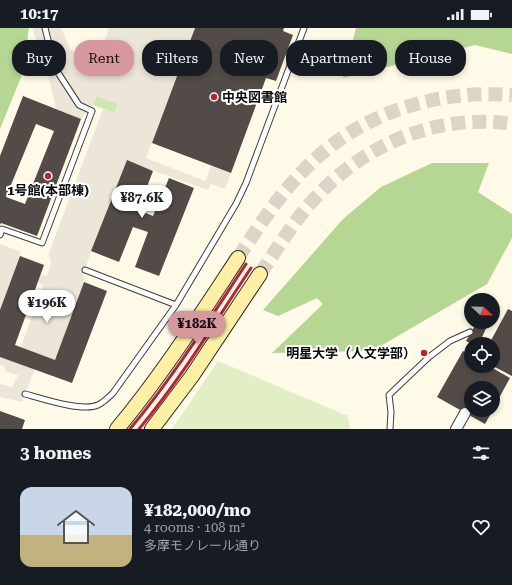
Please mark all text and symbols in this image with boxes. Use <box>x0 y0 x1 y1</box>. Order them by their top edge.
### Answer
text: 10:17 <box>20 5 58 23</box>
chip: Buy <box>12 40 66 76</box>
chip: Rent <box>74 40 134 76</box>
chip: Filters <box>142 40 212 76</box>
chip: New <box>220 40 278 76</box>
chip: Apartment <box>286 40 387 76</box>
chip: House <box>395 40 466 76</box>
place label: 中央図書館 <box>222 90 287 105</box>
marker: 中央図書館 <box>209 92 219 102</box>
marker: 1号館(本部棟) <box>43 171 53 181</box>
place label: 1号館(本部棟) <box>7 183 89 198</box>
pin: ¥87.6K <box>109 185 175 219</box>
text: ¥87.6K <box>120 190 164 205</box>
pin: ¥196K <box>19 290 75 324</box>
north arrow <box>464 293 500 329</box>
map controls <box>464 293 500 417</box>
text: ¥196K <box>27 295 67 310</box>
pin: ¥182K <box>169 311 225 345</box>
text: ¥182K <box>177 316 217 331</box>
button: locate <box>464 337 500 373</box>
place label: 明星大学（人文学部） <box>286 346 416 361</box>
marker: 明星大学（人文学部） <box>419 348 429 358</box>
button: layers <box>464 381 500 417</box>
icon: filters <box>470 442 492 464</box>
text: 3 homes <box>20 443 91 463</box>
text: ¥182,000/mo <box>144 500 251 520</box>
icon: home <box>52 503 100 551</box>
icon: heart <box>470 516 492 538</box>
text: 4 rooms · 108 m² <box>144 520 245 535</box>
text: 多摩モノレール通り <box>144 538 261 553</box>

